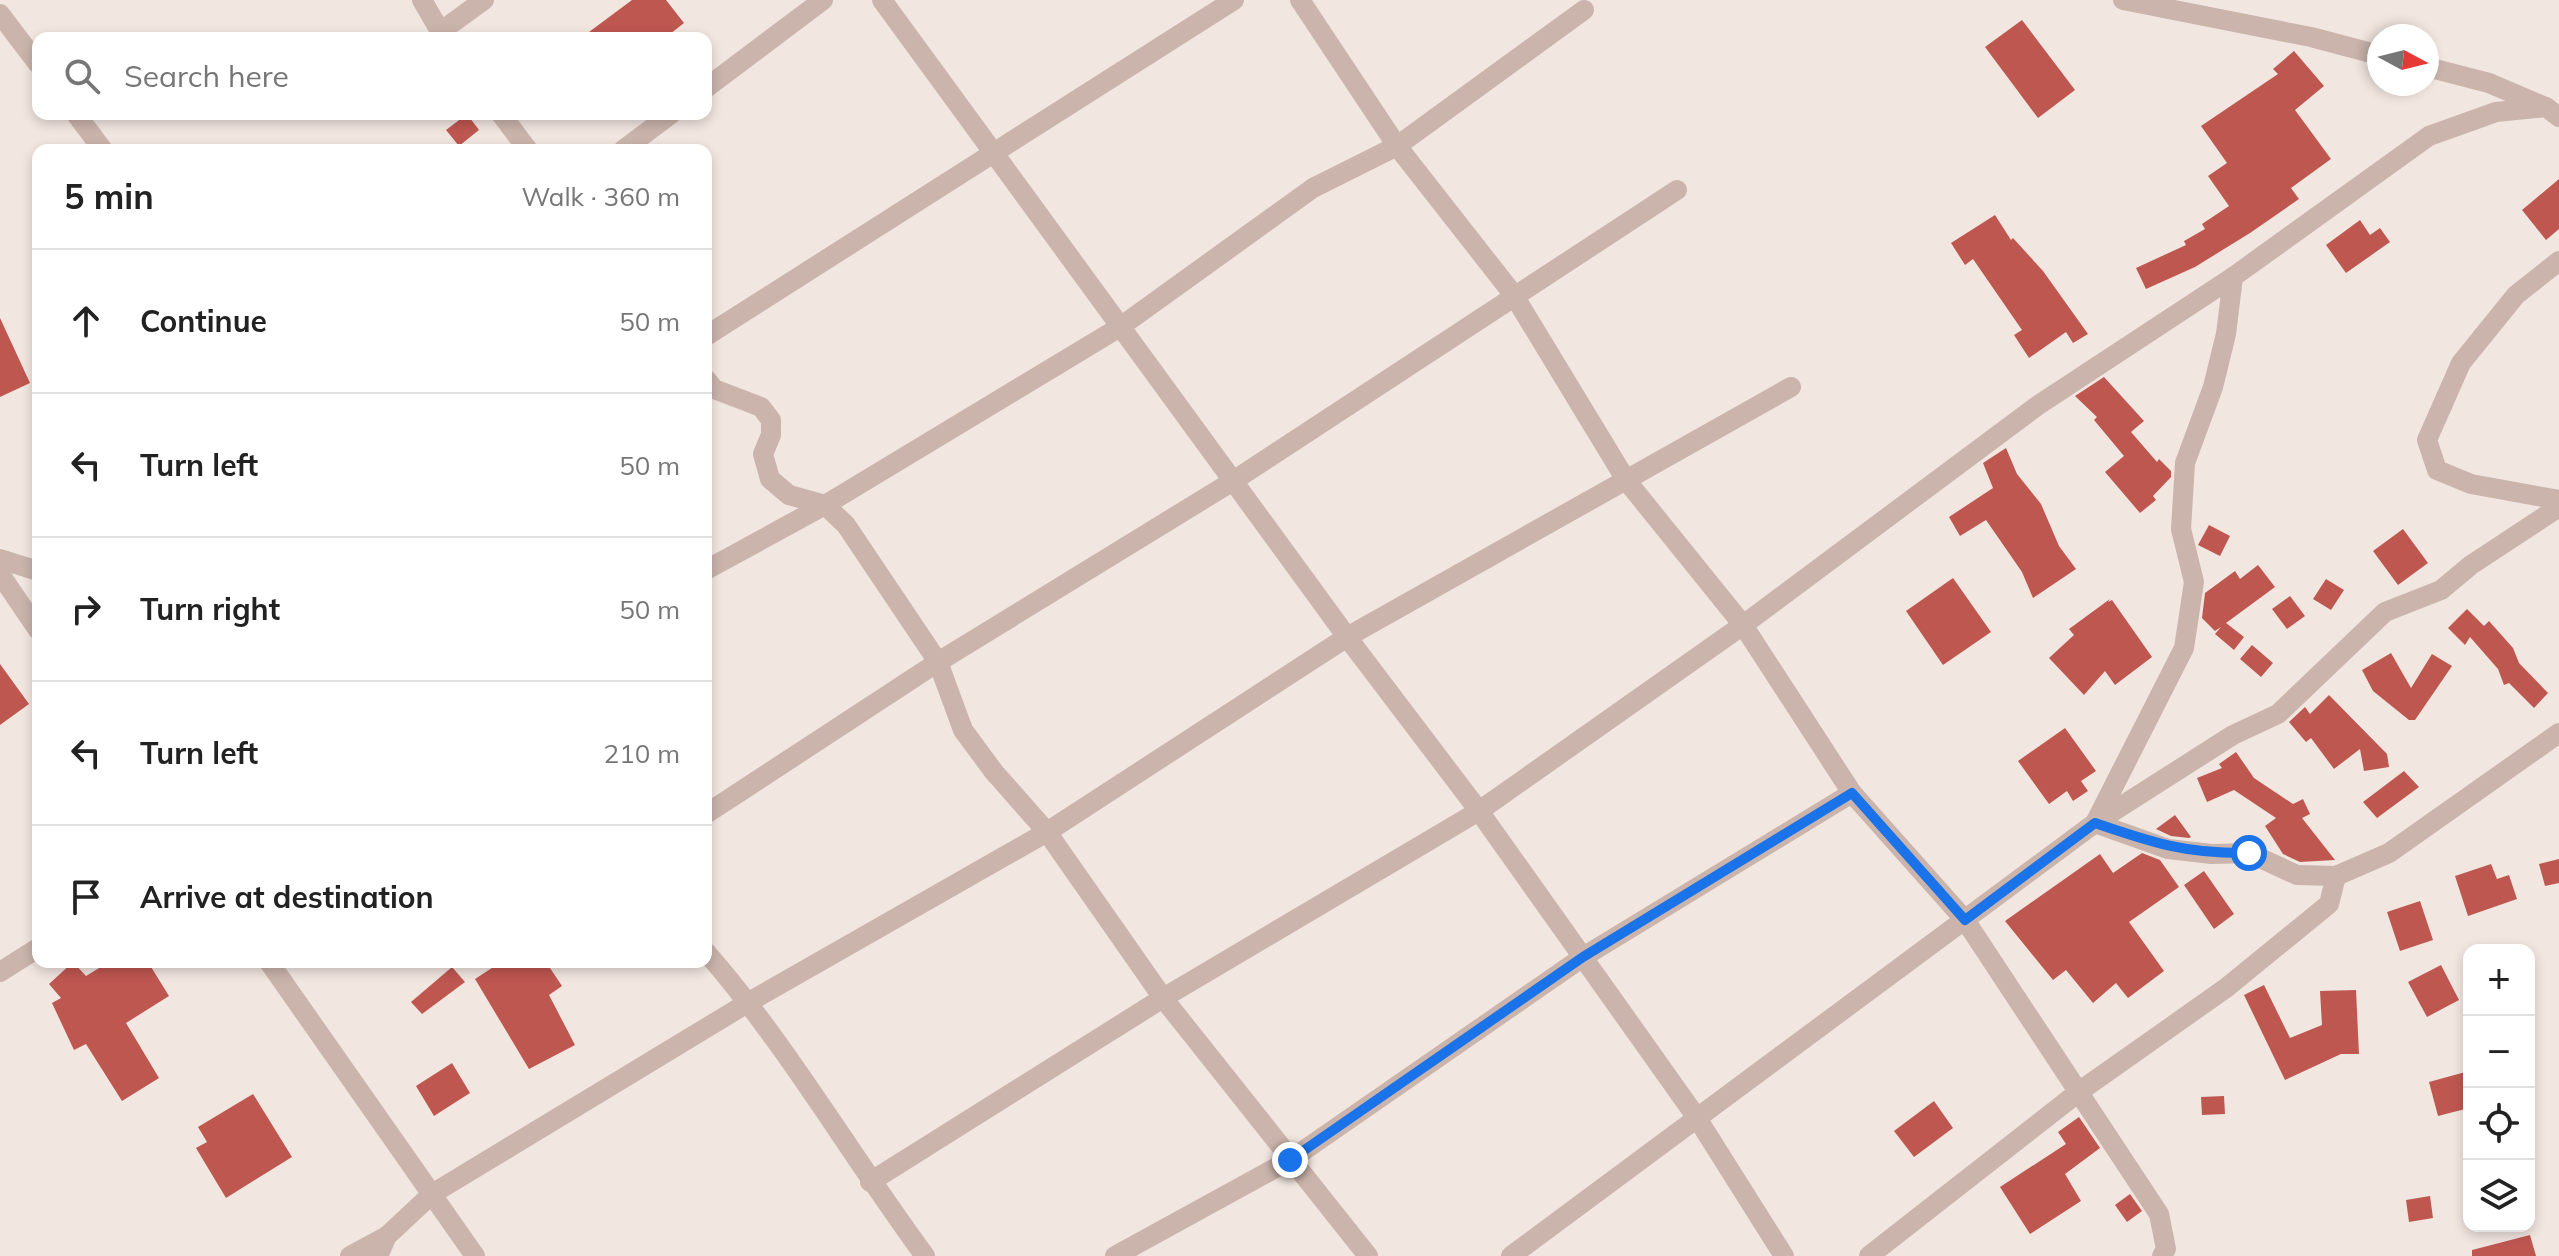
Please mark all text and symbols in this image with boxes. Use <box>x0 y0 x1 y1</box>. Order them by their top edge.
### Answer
north arrow <box>2367 24 2439 96</box>
search box <box>32 32 712 120</box>
icon: search <box>60 54 104 98</box>
text: Search here <box>124 57 289 95</box>
text: 5 min <box>64 175 154 218</box>
text: Walk · 360 m <box>521 180 680 213</box>
icon: ahead <box>64 299 108 343</box>
text: Continue <box>140 302 267 340</box>
text: 50 m <box>619 305 680 338</box>
icon: left <box>64 443 108 487</box>
text: Turn left <box>140 446 258 484</box>
text: 50 m <box>619 449 680 482</box>
icon: right <box>64 587 108 631</box>
text: Turn right <box>140 590 280 628</box>
text: 50 m <box>619 593 680 626</box>
icon: left <box>64 731 108 775</box>
text: Turn left <box>140 734 258 772</box>
text: 210 m <box>604 737 680 770</box>
route start <box>2231 835 2267 871</box>
icon: arrive <box>64 875 108 919</box>
text: Arrive at destination <box>140 878 434 916</box>
map controls <box>2463 944 2535 1232</box>
button: + <box>2463 944 2535 1016</box>
button: − <box>2463 1016 2535 1088</box>
button: locate <box>2463 1088 2535 1160</box>
route end <box>1272 1142 1308 1178</box>
button: layers <box>2463 1160 2535 1232</box>

